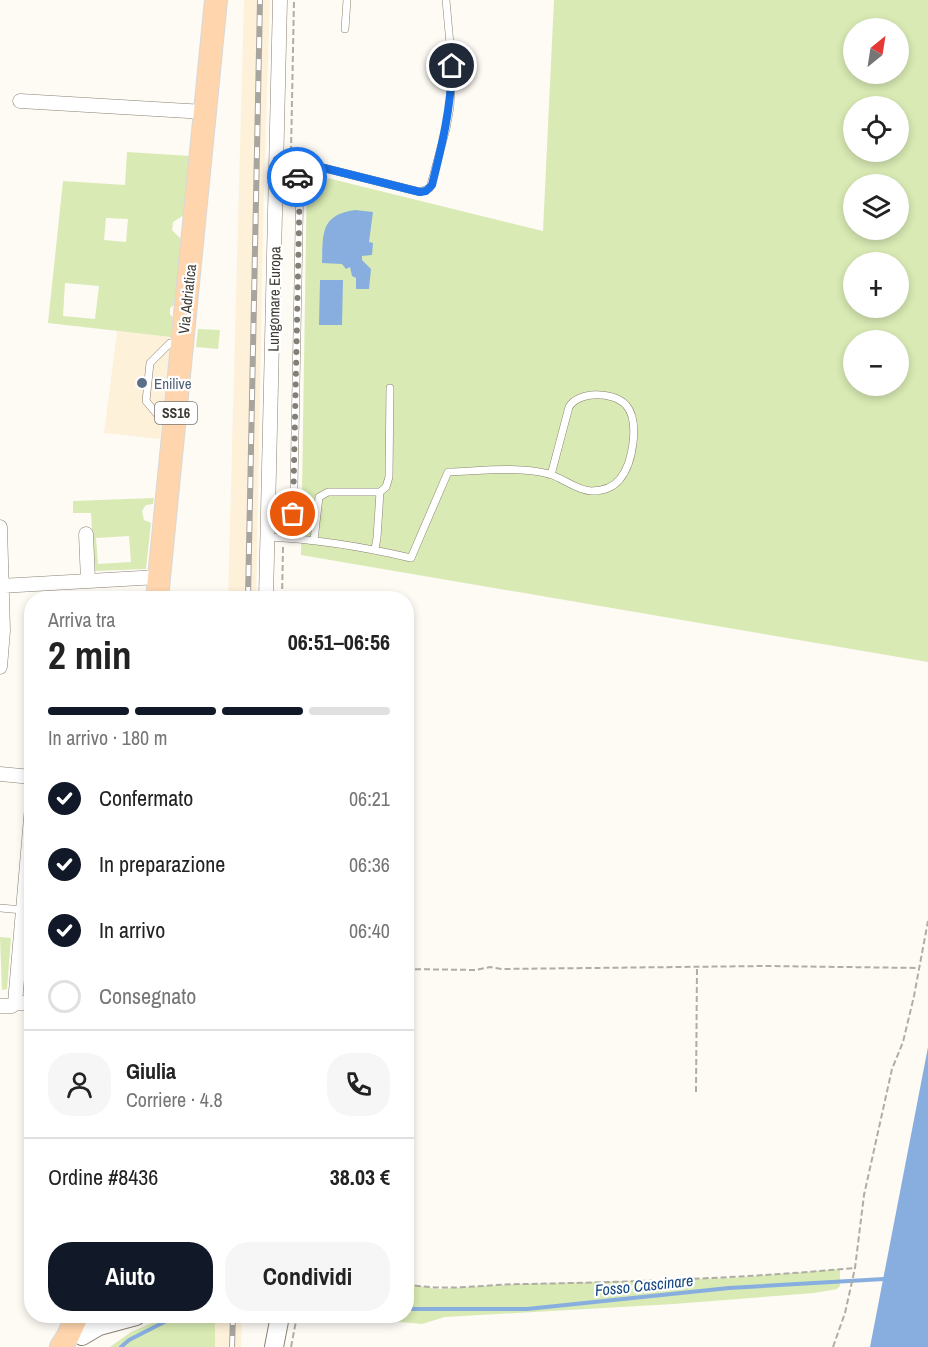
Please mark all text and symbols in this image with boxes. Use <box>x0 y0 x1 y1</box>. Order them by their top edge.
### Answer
north arrow <box>843 18 909 84</box>
map controls <box>843 18 909 396</box>
pin <box>426 40 477 91</box>
icon: home <box>435 49 468 82</box>
button: locate <box>843 96 909 162</box>
courier <box>267 147 327 207</box>
icon: car <box>281 161 314 194</box>
button: layers <box>843 174 909 240</box>
street label: Lungomare Europa <box>263 246 285 352</box>
button: + <box>843 252 909 318</box>
street label: Via Adriatica <box>173 263 201 335</box>
button: − <box>843 330 909 396</box>
place label: Enilive <box>154 373 192 394</box>
marker: Enilive <box>135 376 149 390</box>
road number: SS16 <box>155 402 197 424</box>
pin <box>267 488 318 539</box>
icon: bag <box>276 497 309 530</box>
text: Arriva tra <box>48 606 115 633</box>
text: 06:51–06:56 <box>288 627 390 657</box>
text: 2 min <box>48 629 132 681</box>
text: In arrivo · 180 m <box>48 724 167 751</box>
icon: check <box>48 782 81 815</box>
text: Confermato <box>99 783 193 813</box>
text: 06:21 <box>349 785 390 812</box>
icon: check <box>48 848 81 881</box>
text: In preparazione <box>99 849 225 879</box>
text: 06:36 <box>349 851 390 878</box>
icon: check <box>48 914 81 947</box>
text: In arrivo <box>99 915 165 945</box>
text: 06:40 <box>349 917 390 944</box>
text: Consegnato <box>99 981 196 1011</box>
button: person <box>48 1053 111 1116</box>
button: phone <box>327 1053 390 1116</box>
text: Giulia <box>126 1056 176 1086</box>
text: Corriere · 4.8 <box>126 1086 223 1113</box>
text: Ordine #8436 <box>48 1162 158 1192</box>
text: 38.03 € <box>330 1162 390 1192</box>
button: Aiuto <box>48 1242 213 1311</box>
button: Condividi <box>225 1242 390 1311</box>
water label: Fosso Cascinare <box>594 1269 694 1301</box>

